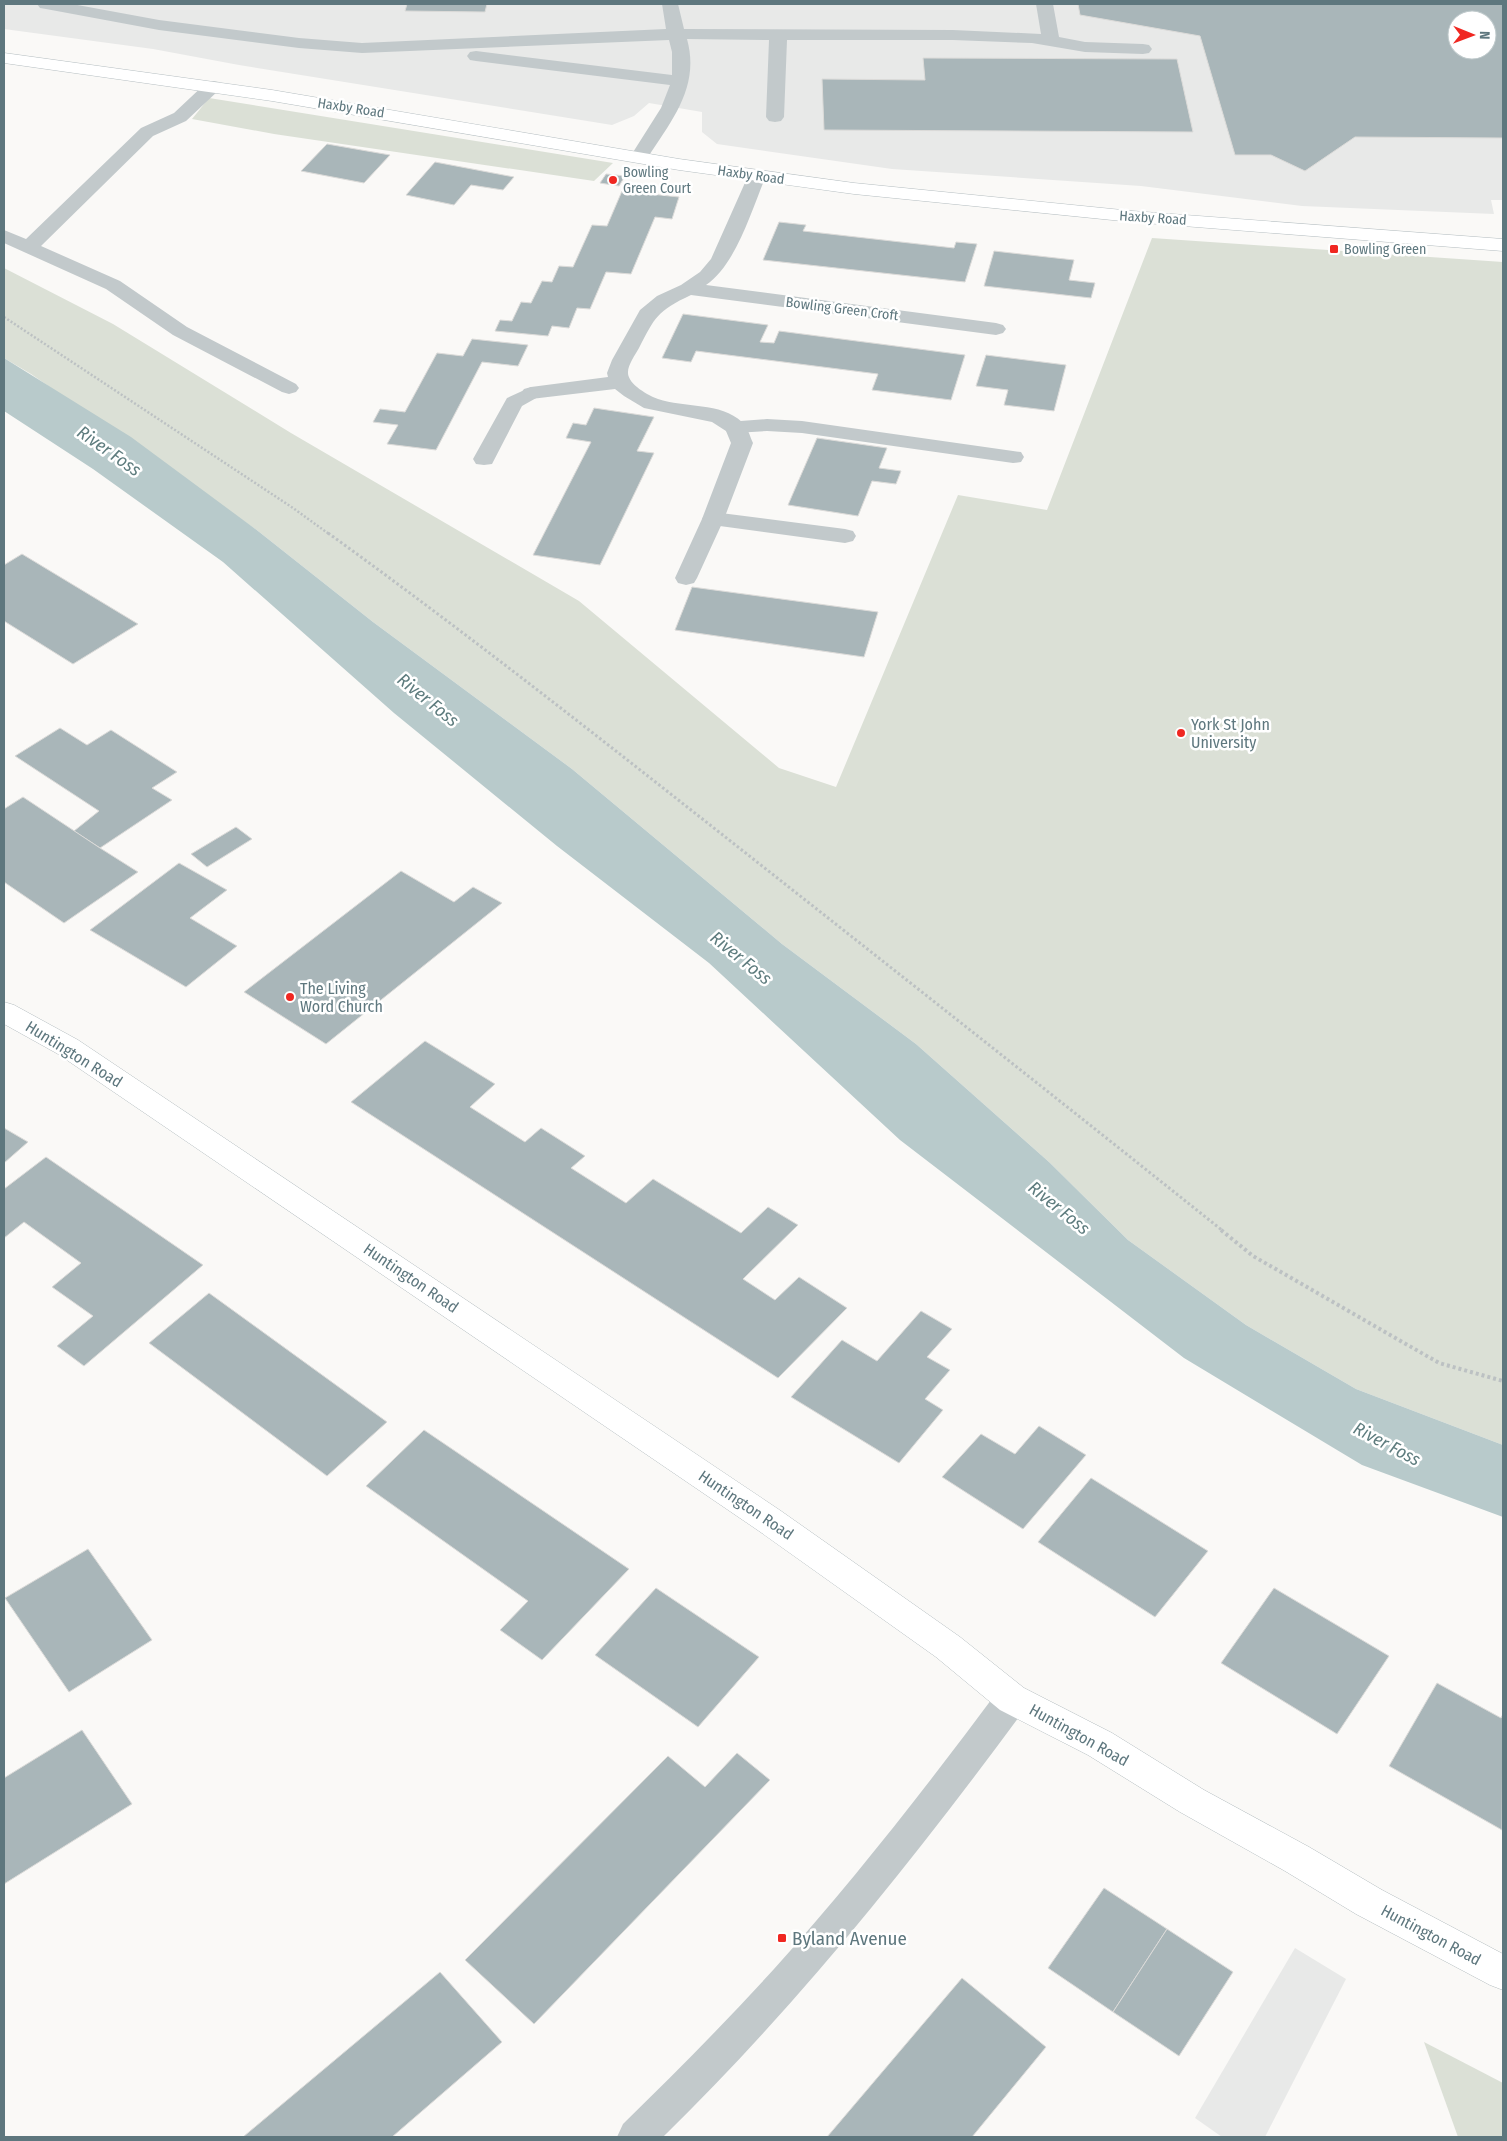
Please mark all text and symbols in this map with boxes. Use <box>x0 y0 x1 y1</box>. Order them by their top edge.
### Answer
north arrow <box>1447 10 1497 60</box>
text: N <box>1476 31 1493 40</box>
street label: Haxby Road <box>316 94 386 122</box>
street label: Haxby Road <box>716 162 786 188</box>
place label: Bowling Green Court <box>623 164 691 197</box>
marker: Bowling Green Court <box>607 174 619 186</box>
street label: Haxby Road <box>1119 207 1187 229</box>
place label: Bowling Green <box>1344 241 1426 258</box>
marker: Bowling Green <box>1328 243 1340 255</box>
street label: Bowling Green Croft <box>785 294 900 324</box>
water label: River Foss <box>73 421 145 481</box>
water label: River Foss <box>393 669 464 732</box>
place label: York St John University <box>1191 715 1270 752</box>
marker: York St John University <box>1175 727 1187 739</box>
water label: River Foss <box>706 927 777 990</box>
place label: The Living Word Church <box>300 979 383 1016</box>
marker: The Living Word Church <box>284 991 296 1003</box>
street label: Huntington Road <box>22 1017 126 1091</box>
water label: River Foss <box>1024 1177 1095 1240</box>
street label: Huntington Road <box>360 1239 462 1317</box>
water label: River Foss <box>1350 1417 1425 1471</box>
street label: Huntington Road <box>695 1466 797 1544</box>
street label: Huntington Road <box>1026 1700 1132 1770</box>
street label: Huntington Road <box>1378 1901 1484 1969</box>
place label: Byland Avenue <box>792 1927 907 1950</box>
marker: Byland Avenue <box>776 1932 788 1944</box>

